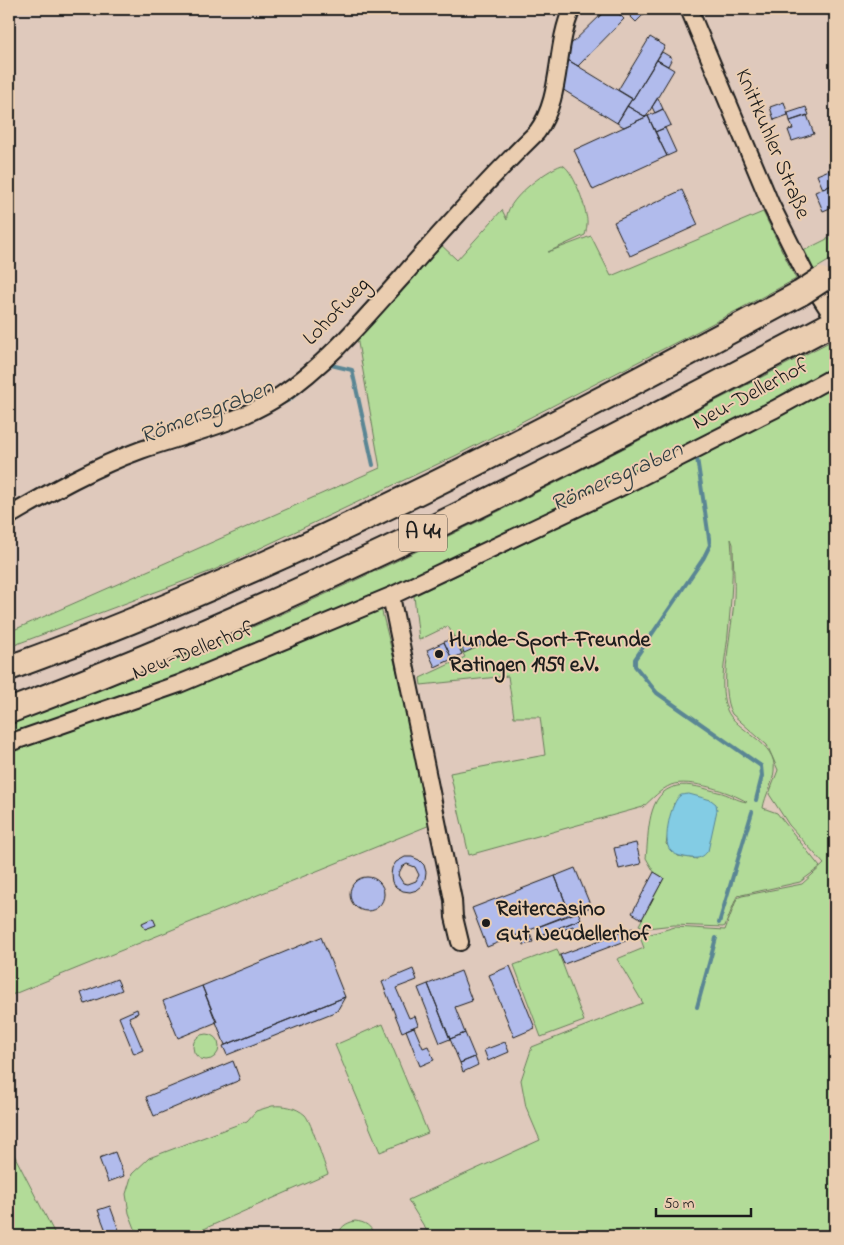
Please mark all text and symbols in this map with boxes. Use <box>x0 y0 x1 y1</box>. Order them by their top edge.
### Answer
street label: Knittkuhler Straße <box>726 64 818 224</box>
street label: Lohofweg <box>296 270 379 354</box>
street label: Neu-Dellerhof <box>687 351 816 439</box>
water label: Römersgraben <box>135 371 280 455</box>
water label: Römersgraben <box>545 433 690 523</box>
road number: A 44 <box>399 514 447 552</box>
street label: Neu-Dellerhof <box>128 614 259 690</box>
place label: Hunde-Sport-Freunde Ratingen 1959 e.V. <box>449 625 652 683</box>
marker: Hunde-Sport-Freunde Ratingen 1959 e.V. <box>433 648 445 660</box>
place label: Reitercasino Gut Neudellerhof <box>496 894 652 951</box>
marker: Reitercasino Gut Neudellerhof <box>480 917 492 929</box>
scale bar <box>656 1185 752 1217</box>
text: 50 m <box>664 1193 695 1215</box>

